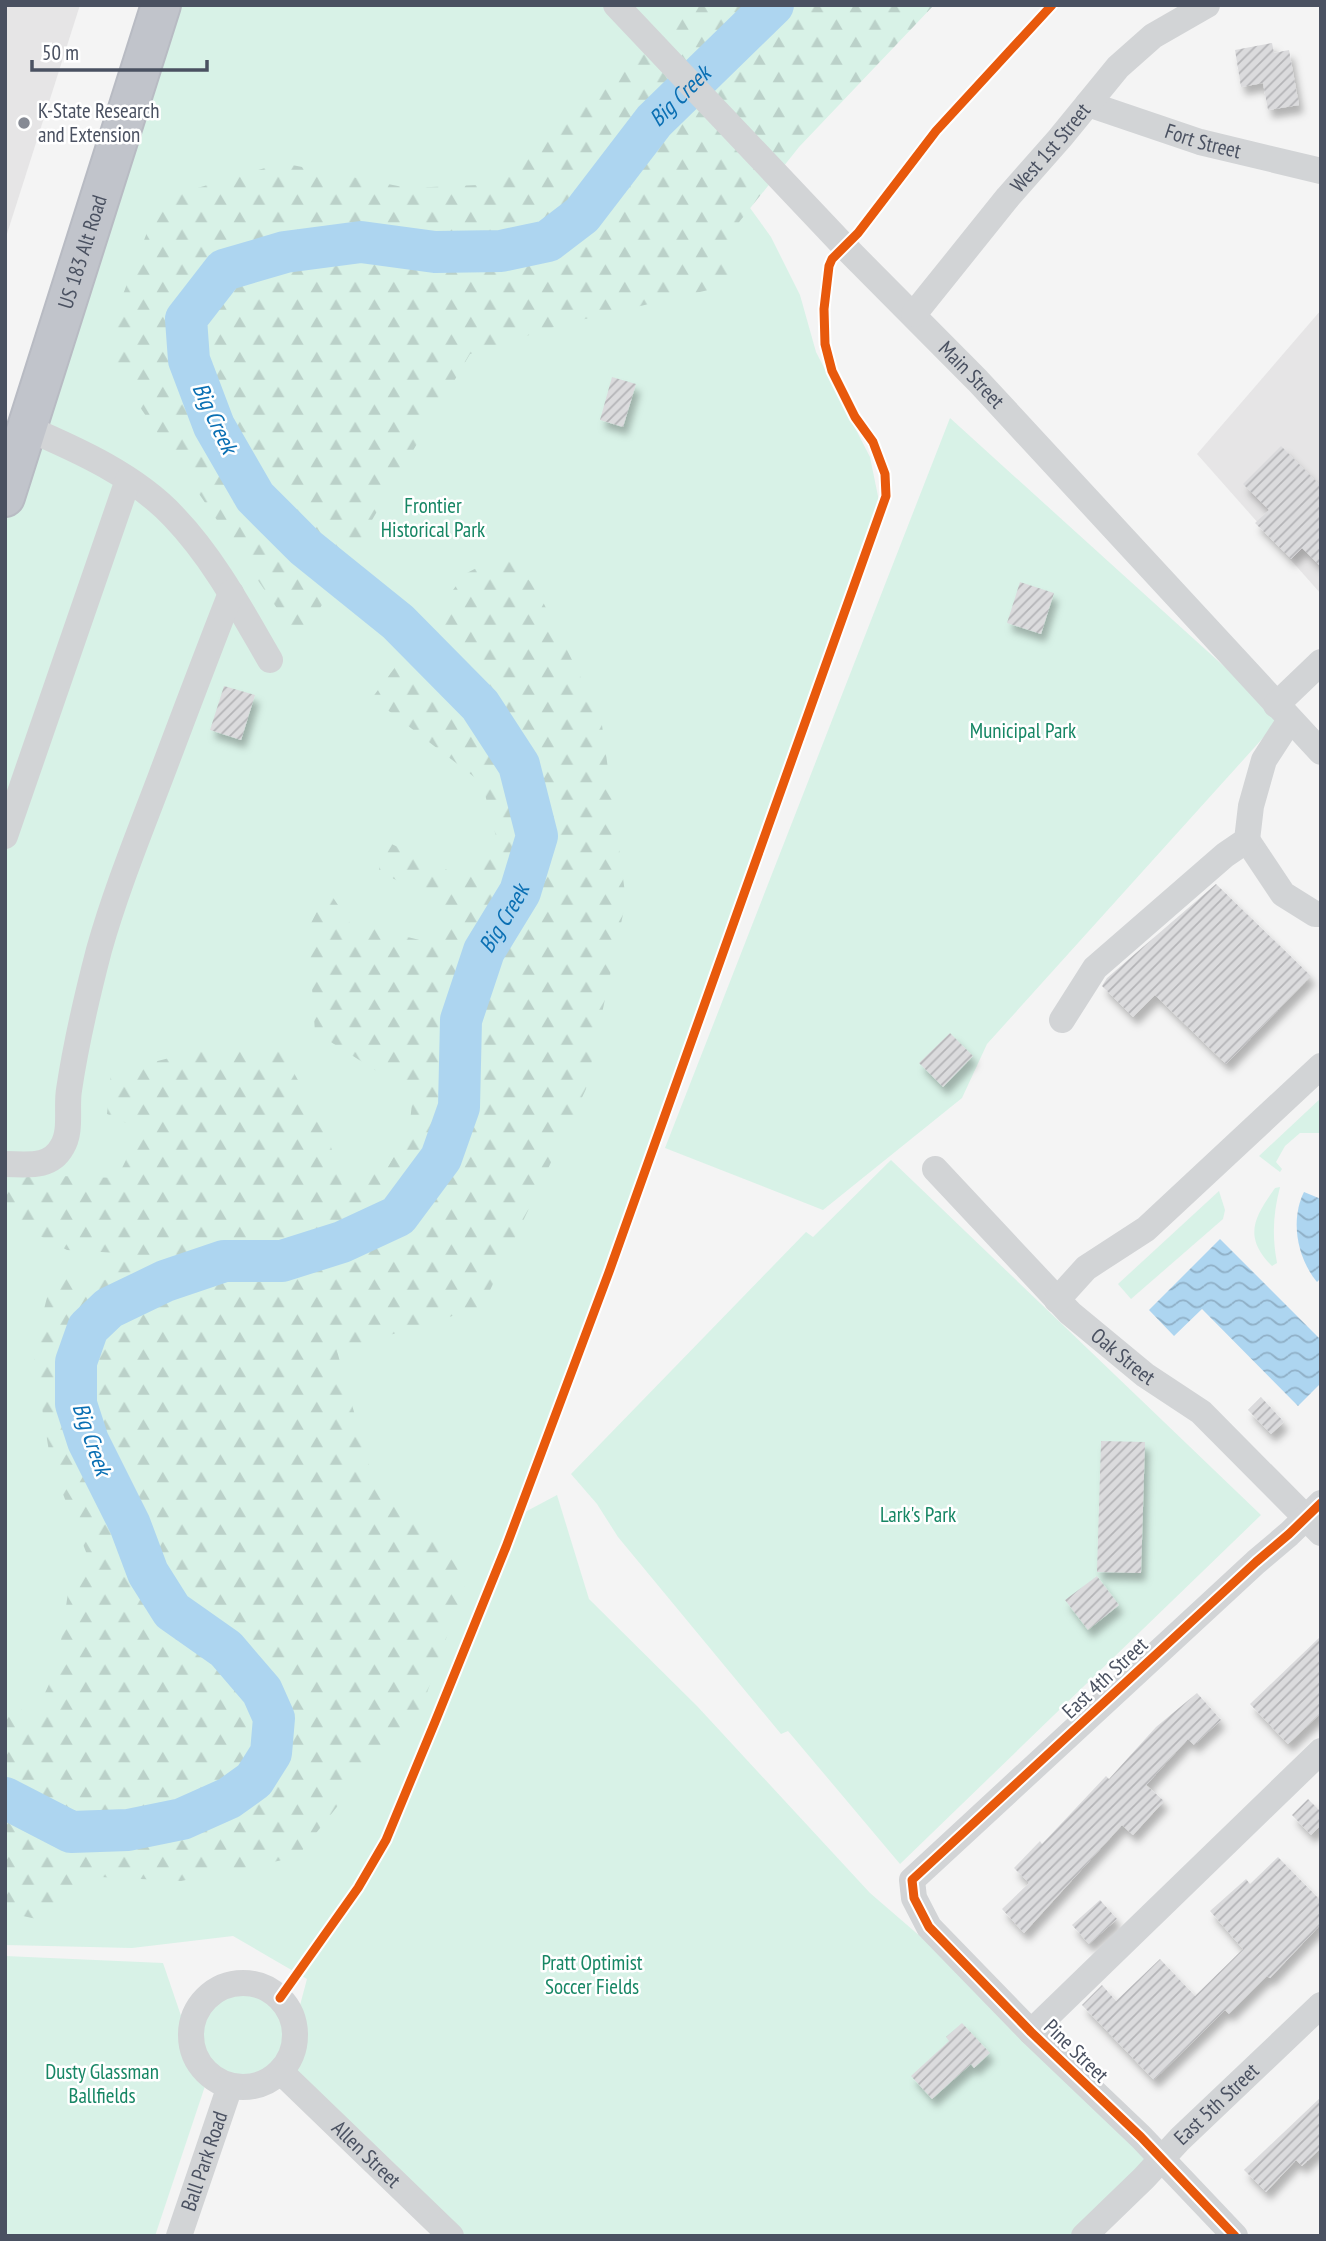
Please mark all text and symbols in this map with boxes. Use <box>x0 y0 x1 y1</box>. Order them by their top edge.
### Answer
scale bar <box>32 28 206 72</box>
text: 50 m <box>42 39 79 66</box>
water label: Big Creek <box>642 57 719 132</box>
place label: K-State Research and Extension <box>38 97 160 148</box>
street label: West 1st Street <box>1004 97 1096 198</box>
marker: K-State Research and Extension <box>16 115 32 131</box>
street label: Fort Street <box>1162 117 1244 164</box>
street label: US 183 Alt Road <box>52 192 113 312</box>
street label: Main Street <box>933 335 1011 414</box>
water label: Big Creek <box>186 378 246 461</box>
park label: Frontier Historical Park <box>381 492 485 543</box>
park label: Municipal Park <box>970 717 1076 744</box>
water label: Big Creek <box>472 878 536 958</box>
street label: Oak Street <box>1085 1322 1160 1391</box>
water label: Big Creek <box>67 1399 119 1482</box>
park label: Lark's Park <box>880 1501 956 1528</box>
street label: East 4th Street <box>1056 1631 1153 1724</box>
park label: Pratt Optimist Soccer Fields <box>541 1949 643 2000</box>
street label: Pine Street <box>1038 2013 1115 2088</box>
street label: East 5th Street <box>1168 2057 1265 2151</box>
park label: Dusty Glassman Ballfields <box>45 2058 159 2109</box>
street label: Ball Park Road <box>174 2108 233 2214</box>
street label: Allen Street <box>326 2114 407 2193</box>

